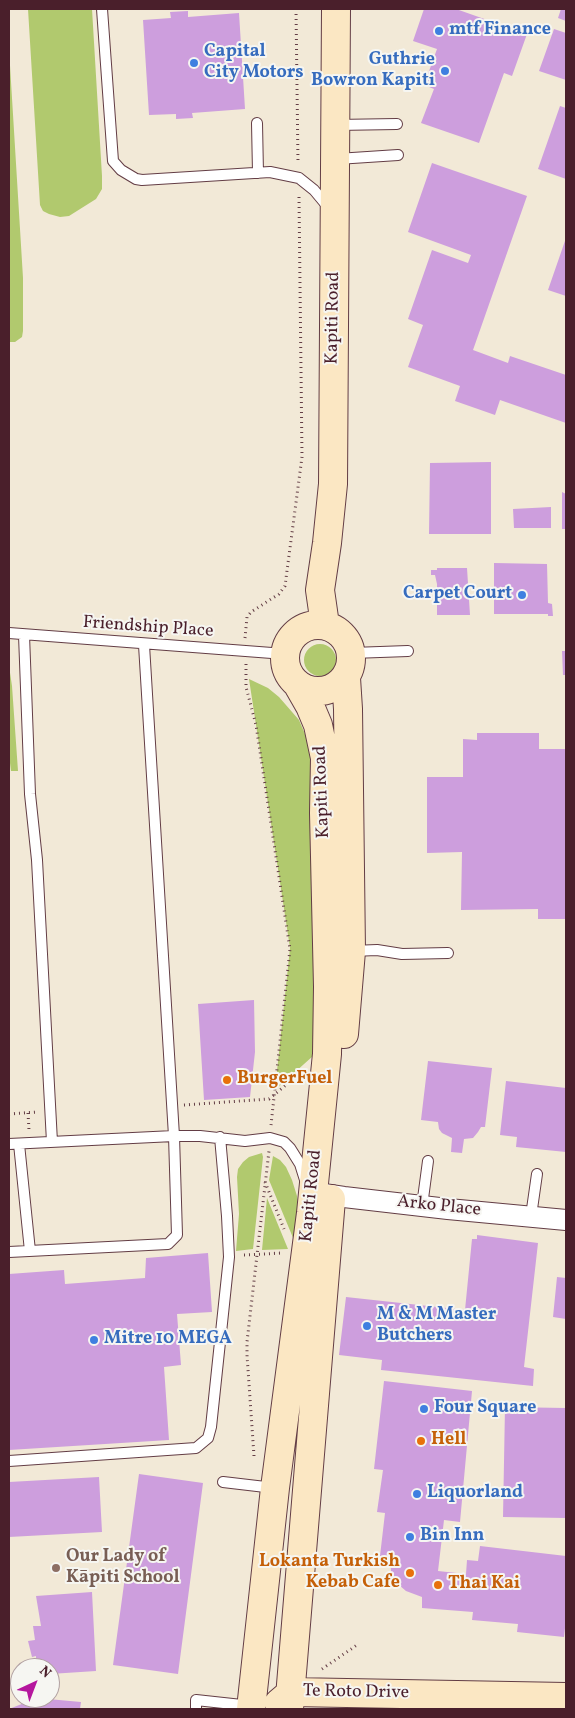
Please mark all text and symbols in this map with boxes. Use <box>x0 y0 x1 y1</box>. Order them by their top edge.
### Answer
place label: mtf Finance <box>449 20 551 42</box>
marker: mtf Finance <box>433 25 445 37</box>
place label: Capital City Motors <box>204 42 304 84</box>
place label: Guthrie Bowron Kapiti <box>311 50 435 92</box>
marker: Capital City Motors <box>188 57 200 69</box>
marker: Guthrie Bowron Kapiti <box>439 65 451 77</box>
street label: Kapiti Road <box>322 271 346 365</box>
place label: Carpet Court <box>403 584 512 606</box>
marker: Carpet Court <box>516 589 528 601</box>
street label: Friendship Place <box>82 613 214 643</box>
street label: Kapiti Road <box>311 745 335 839</box>
place label: BurgerFuel <box>237 1069 332 1091</box>
marker: BurgerFuel <box>221 1074 233 1086</box>
street label: Kapiti Road <box>296 1149 328 1243</box>
street label: Arko Place <box>396 1192 482 1222</box>
place label: M & M Master Butchers <box>377 1305 496 1348</box>
marker: M & M Master Butchers <box>361 1320 373 1332</box>
place label: Mitre 10 MEGA <box>104 1329 232 1351</box>
marker: Mitre 10 MEGA <box>88 1334 100 1346</box>
place label: Four Square <box>434 1398 537 1420</box>
marker: Four Square <box>418 1403 430 1415</box>
place label: Hell <box>431 1430 466 1452</box>
marker: Hell <box>415 1435 427 1447</box>
place label: Liquorland <box>427 1483 523 1505</box>
marker: Liquorland <box>411 1488 423 1500</box>
place label: Bin Inn <box>420 1526 484 1548</box>
marker: Bin Inn <box>404 1531 416 1543</box>
place label: Our Lady of Kāpiti School <box>66 1547 179 1590</box>
place label: Lokanta Turkish Kebab Cafe <box>259 1552 400 1595</box>
marker: Our Lady of Kāpiti School <box>50 1562 62 1574</box>
marker: Lokanta Turkish Kebab Cafe <box>404 1567 416 1579</box>
place label: Thai Kai <box>448 1574 520 1596</box>
marker: Thai Kai <box>432 1579 444 1591</box>
north arrow <box>10 1658 60 1708</box>
text: N <box>35 1662 55 1683</box>
street label: Te Roto Drive <box>303 1681 409 1705</box>

